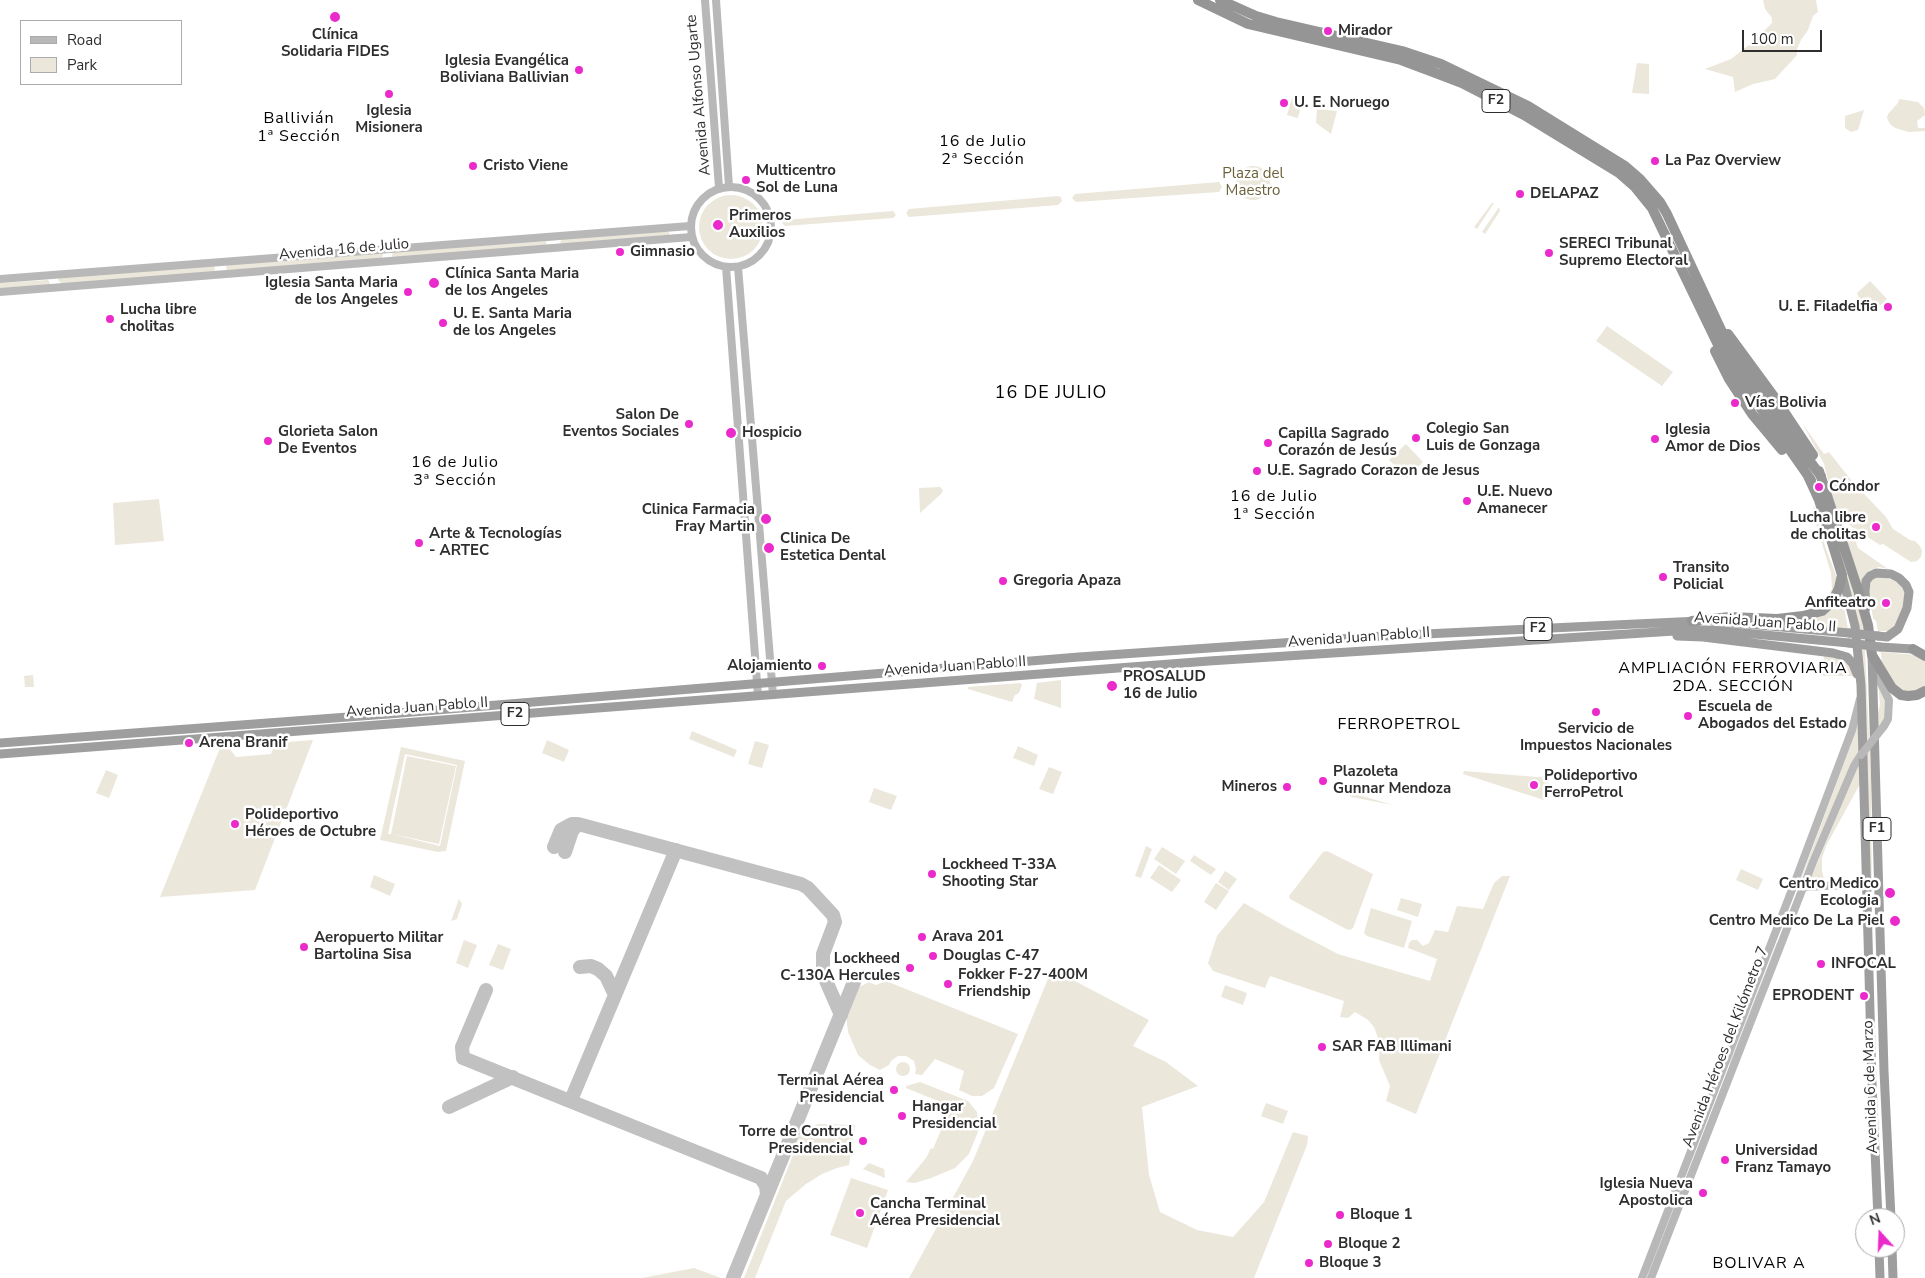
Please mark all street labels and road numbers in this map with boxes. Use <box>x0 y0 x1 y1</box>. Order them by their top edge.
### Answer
street label: Avenida Alfonso Ugarte <box>683 14 715 176</box>
road number: F2 <box>1482 90 1510 112</box>
street label: Avenida 16 de Julio <box>278 235 410 265</box>
street label: Avenida Juan Pablo II <box>1693 609 1837 637</box>
road number: F2 <box>1524 618 1552 640</box>
street label: Avenida Juan Pablo II <box>1287 624 1431 652</box>
street label: Avenida Juan Pablo II <box>883 653 1027 681</box>
street label: Avenida Juan Pablo II <box>345 694 489 722</box>
road number: F2 <box>501 702 529 726</box>
road number: F1 <box>1863 818 1891 841</box>
street label: Avenida Héroes del Kilómetro 7 <box>1679 944 1773 1150</box>
street label: Avenida 6 de Marzo <box>1860 1020 1882 1154</box>

